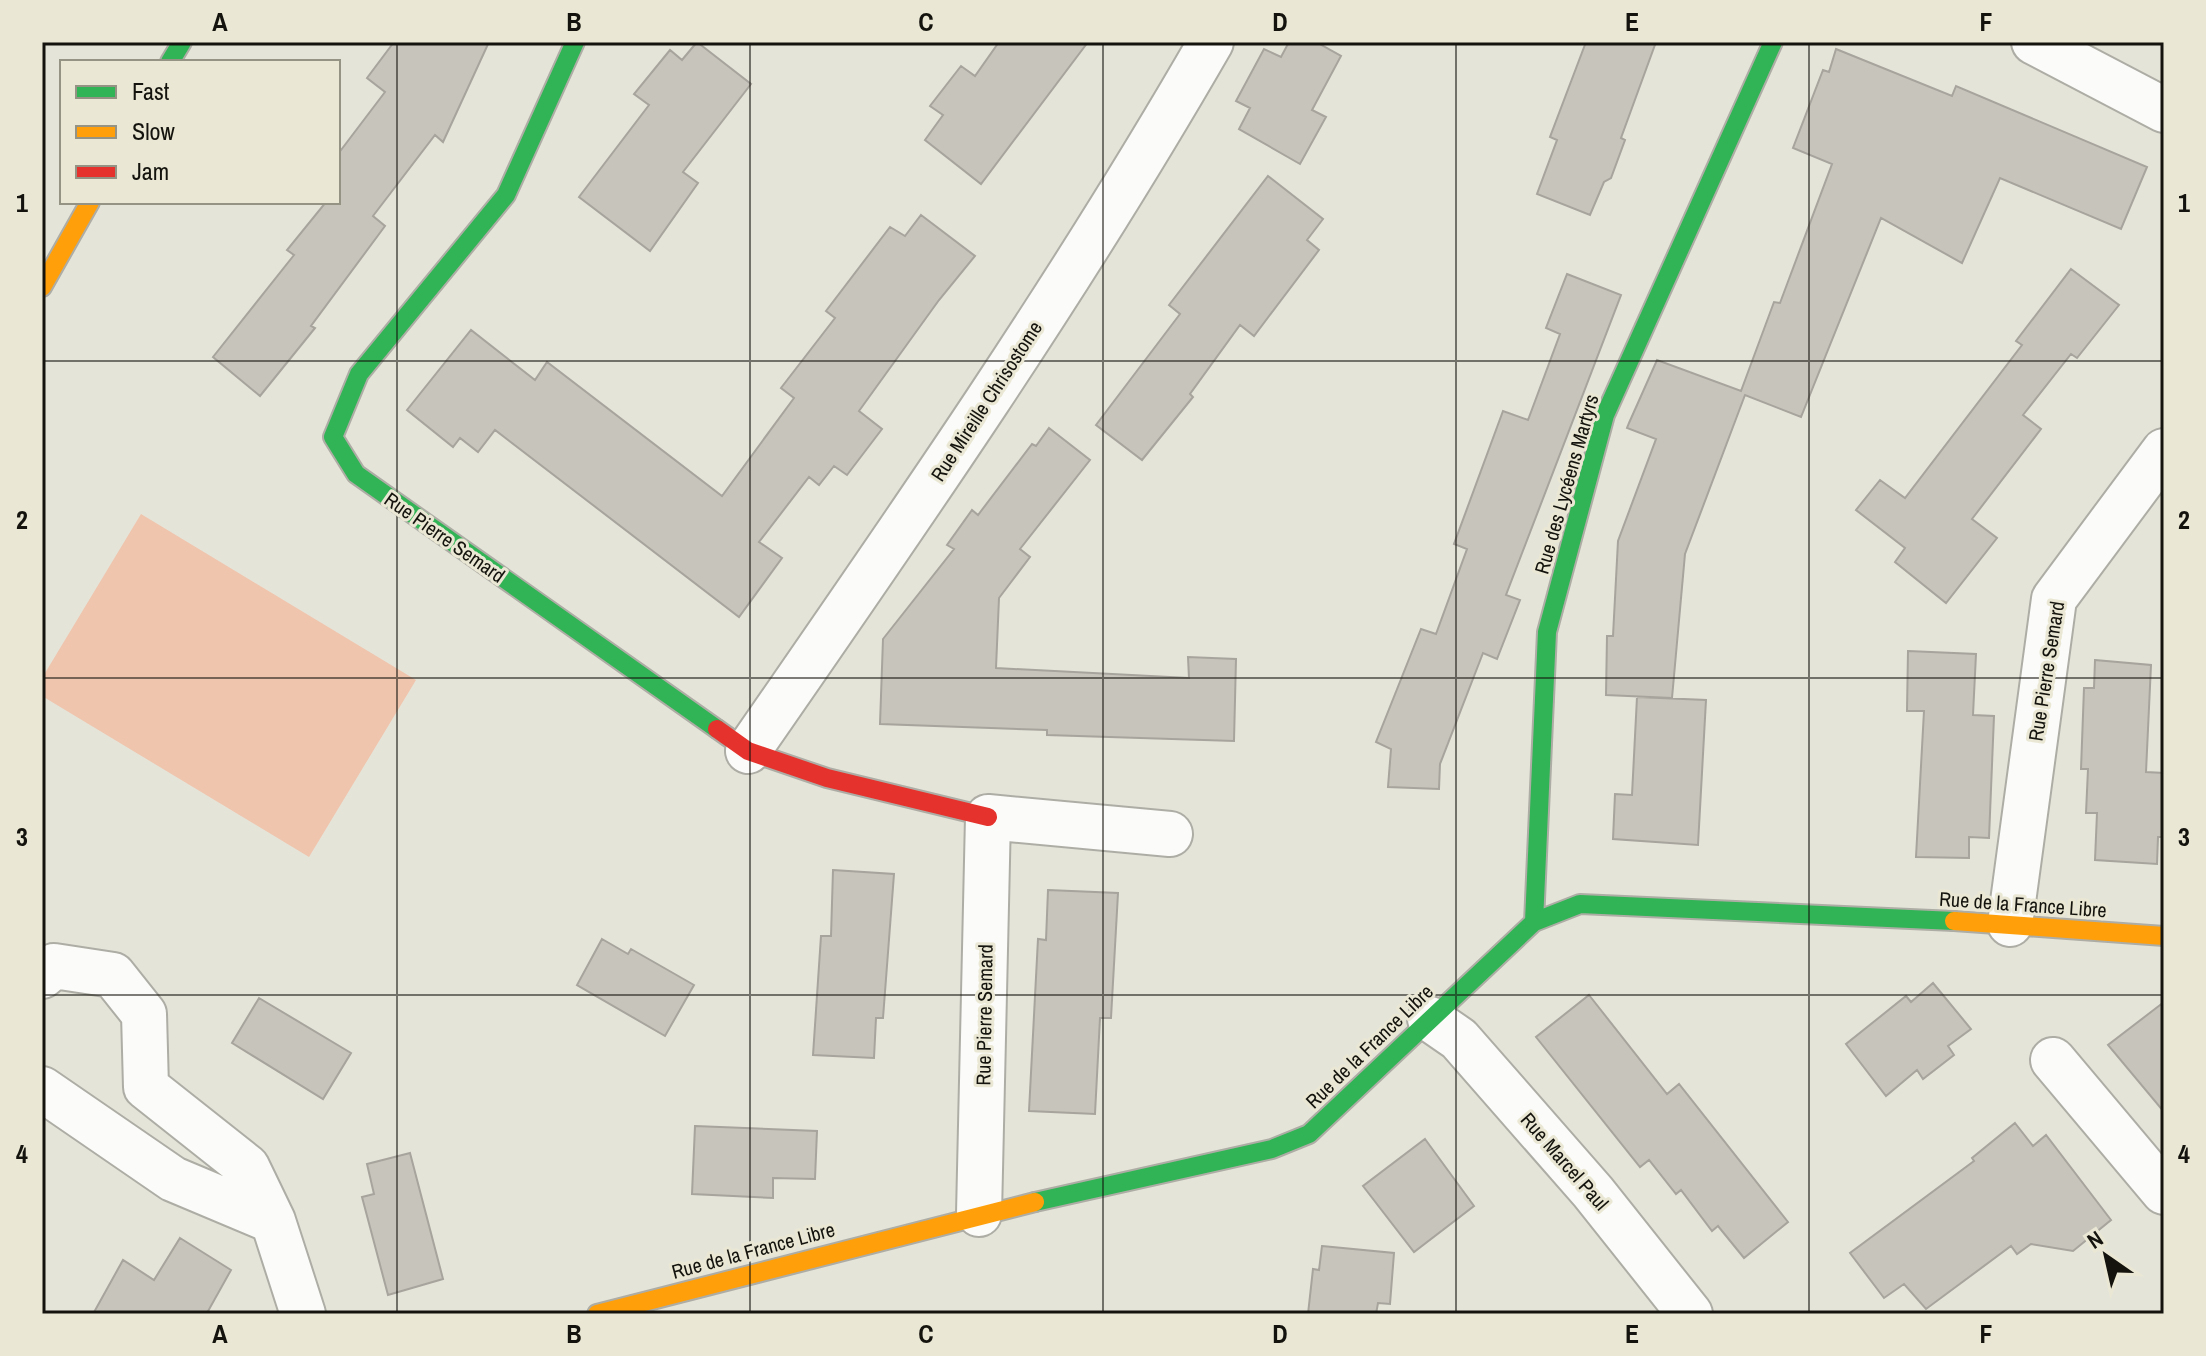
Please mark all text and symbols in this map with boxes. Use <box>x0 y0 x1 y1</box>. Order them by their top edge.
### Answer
text: A <box>212 4 228 39</box>
text: B <box>566 4 582 39</box>
text: C <box>918 4 934 39</box>
text: D <box>1272 4 1288 39</box>
text: E <box>1625 4 1639 39</box>
text: F <box>1979 4 1993 39</box>
legend <box>60 60 340 204</box>
text: Fast <box>132 75 170 107</box>
text: Slow <box>132 115 175 147</box>
text: Jam <box>132 155 169 187</box>
text: 1 <box>16 185 28 220</box>
text: 1 <box>2178 185 2190 220</box>
street label: Rue Mireille Chrisostome <box>924 316 1048 486</box>
street label: Rue des Lycéens Martyrs <box>1527 391 1605 577</box>
street label: Rue Pierre Semard <box>379 485 511 589</box>
text: 2 <box>16 502 28 537</box>
text: 2 <box>2178 502 2190 537</box>
street label: Rue Pierre Semard <box>2022 599 2070 743</box>
text: 3 <box>16 819 28 854</box>
text: 3 <box>2178 819 2190 854</box>
street label: Rue de la France Libre <box>1938 885 2108 923</box>
street label: Rue Pierre Semard <box>969 944 999 1086</box>
street label: Rue de la France Libre <box>1299 978 1439 1114</box>
street label: Rue Marcel Paul <box>1515 1106 1615 1216</box>
text: 4 <box>16 1136 28 1171</box>
text: 4 <box>2178 1136 2190 1171</box>
street label: Rue de la France Libre <box>668 1215 838 1285</box>
north arrow <box>2066 1216 2146 1296</box>
text: N <box>2081 1223 2109 1255</box>
text: A <box>212 1316 228 1351</box>
text: B <box>566 1316 582 1351</box>
text: C <box>918 1316 934 1351</box>
text: D <box>1272 1316 1288 1351</box>
text: E <box>1625 1316 1639 1351</box>
text: F <box>1979 1316 1993 1351</box>

